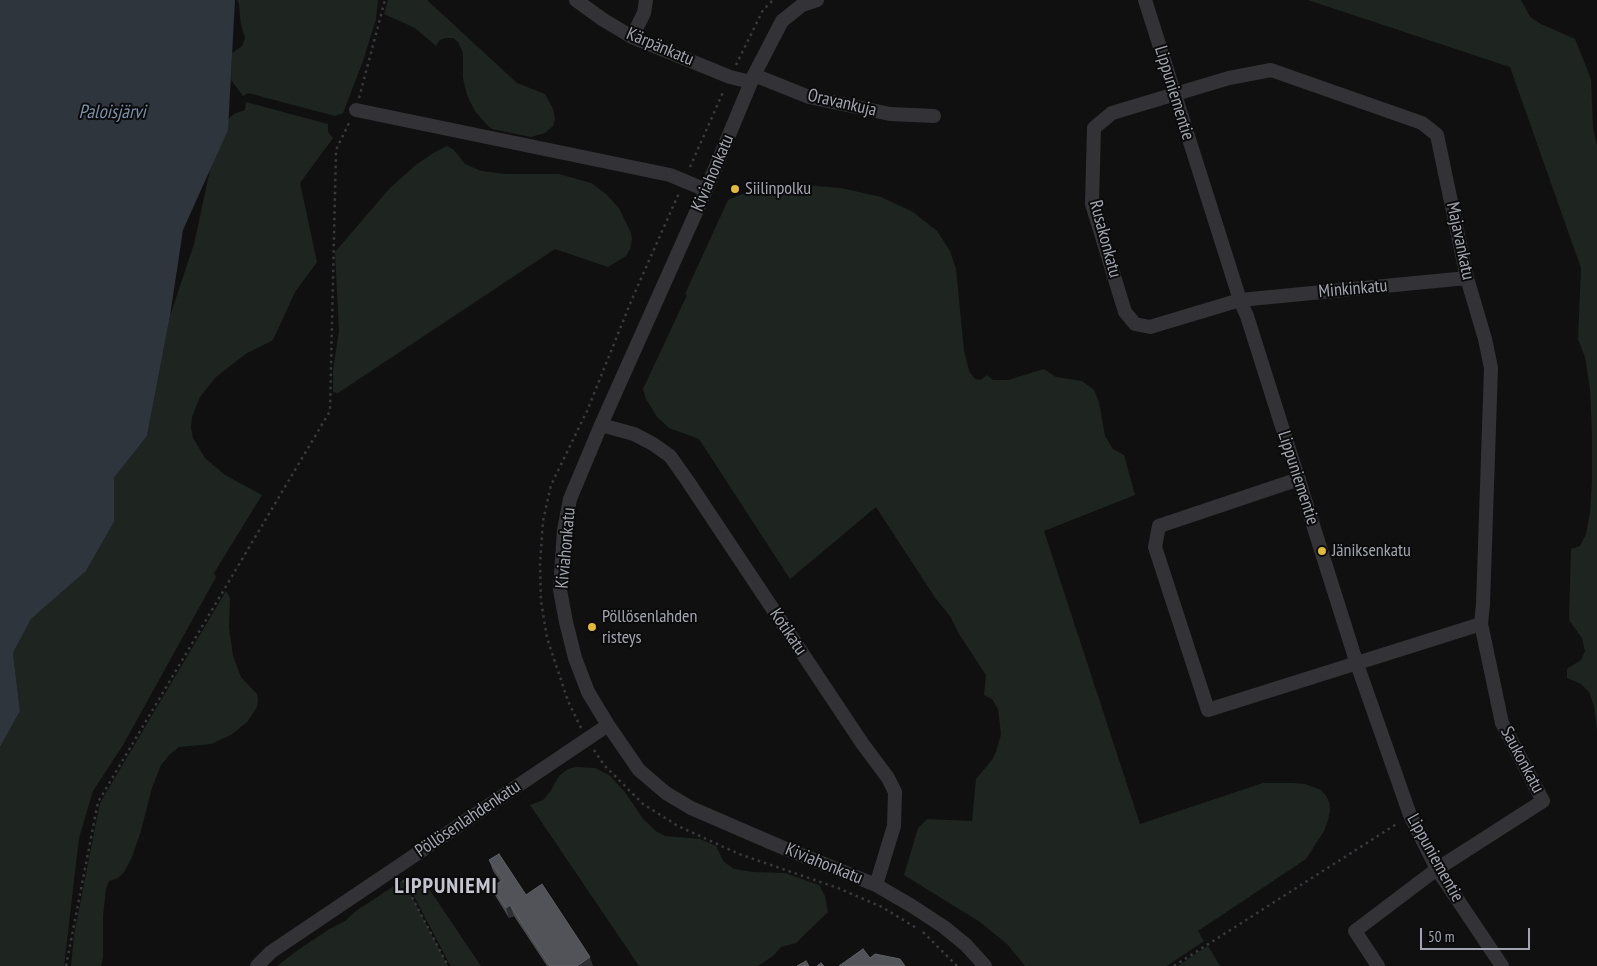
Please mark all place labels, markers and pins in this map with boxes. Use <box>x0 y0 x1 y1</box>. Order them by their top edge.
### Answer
place label: Siilinpolku <box>745 178 811 200</box>
marker: Siilinpolku <box>729 183 741 195</box>
place label: Jäniksenkatu <box>1332 540 1411 562</box>
marker: Jäniksenkatu <box>1316 545 1328 557</box>
place label: Pöllösenlahden risteys <box>602 606 697 649</box>
marker: Pöllösenlahden risteys <box>586 621 598 633</box>

